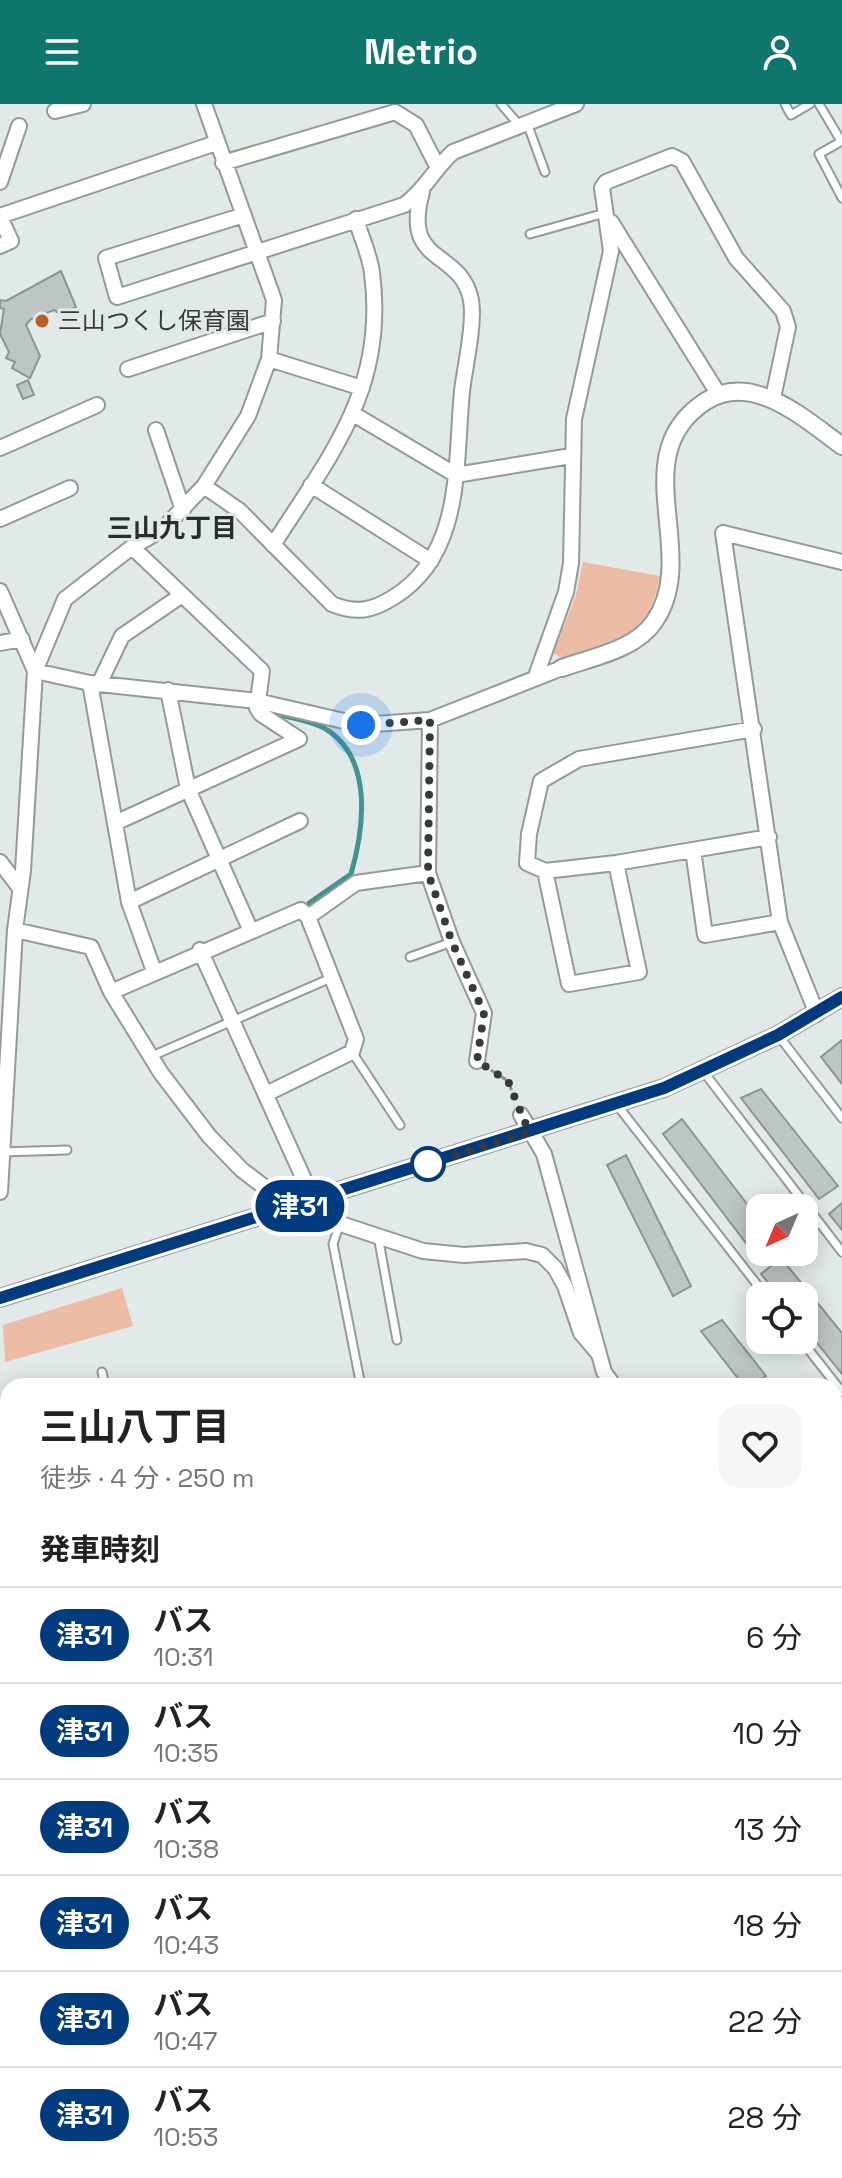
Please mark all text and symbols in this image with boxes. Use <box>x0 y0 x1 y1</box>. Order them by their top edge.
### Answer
text: Metrio <box>364 29 478 75</box>
icon: menu <box>40 30 84 74</box>
icon: person <box>758 30 802 74</box>
place label: 三山つくし保育園 <box>58 305 250 336</box>
marker: 三山つくし保育園 <box>33 312 51 330</box>
district label: 三山九丁目 <box>107 511 237 545</box>
your location <box>341 705 381 745</box>
unlabelled marker <box>411 1147 445 1181</box>
line badge: 津31 <box>254 1180 346 1232</box>
text: 津31 <box>271 1188 329 1224</box>
north arrow <box>746 1194 818 1266</box>
map controls <box>746 1194 818 1354</box>
button: locate <box>746 1282 818 1354</box>
text: 三山八丁目 <box>40 1403 230 1451</box>
button: heart <box>718 1404 802 1488</box>
text: 徒歩 · 4 分 · 250 m <box>40 1461 254 1495</box>
text: 発車時刻 <box>40 1530 160 1569</box>
text: バス <box>153 1601 213 1640</box>
text: 津31 <box>56 1617 113 1653</box>
text: 6 分 <box>746 1618 802 1657</box>
text: 10:31 <box>153 1640 214 1674</box>
text: バス <box>153 1697 213 1736</box>
text: 津31 <box>56 1713 113 1749</box>
text: 10 分 <box>733 1714 802 1753</box>
text: 10:35 <box>153 1736 219 1770</box>
text: バス <box>153 1793 213 1832</box>
text: 津31 <box>56 1809 113 1845</box>
text: 13 分 <box>734 1810 802 1849</box>
text: 10:38 <box>153 1832 219 1866</box>
text: バス <box>153 1889 213 1928</box>
text: 津31 <box>56 1905 113 1941</box>
text: 18 分 <box>733 1906 802 1945</box>
text: 10:43 <box>153 1928 219 1962</box>
text: バス <box>153 1985 213 2024</box>
text: 津31 <box>56 2001 113 2037</box>
text: 22 分 <box>728 2002 802 2041</box>
text: 10:47 <box>153 2024 217 2058</box>
text: バス <box>153 2081 213 2120</box>
text: 津31 <box>56 2097 113 2133</box>
text: 28 分 <box>728 2098 802 2137</box>
text: 10:53 <box>153 2120 219 2154</box>

